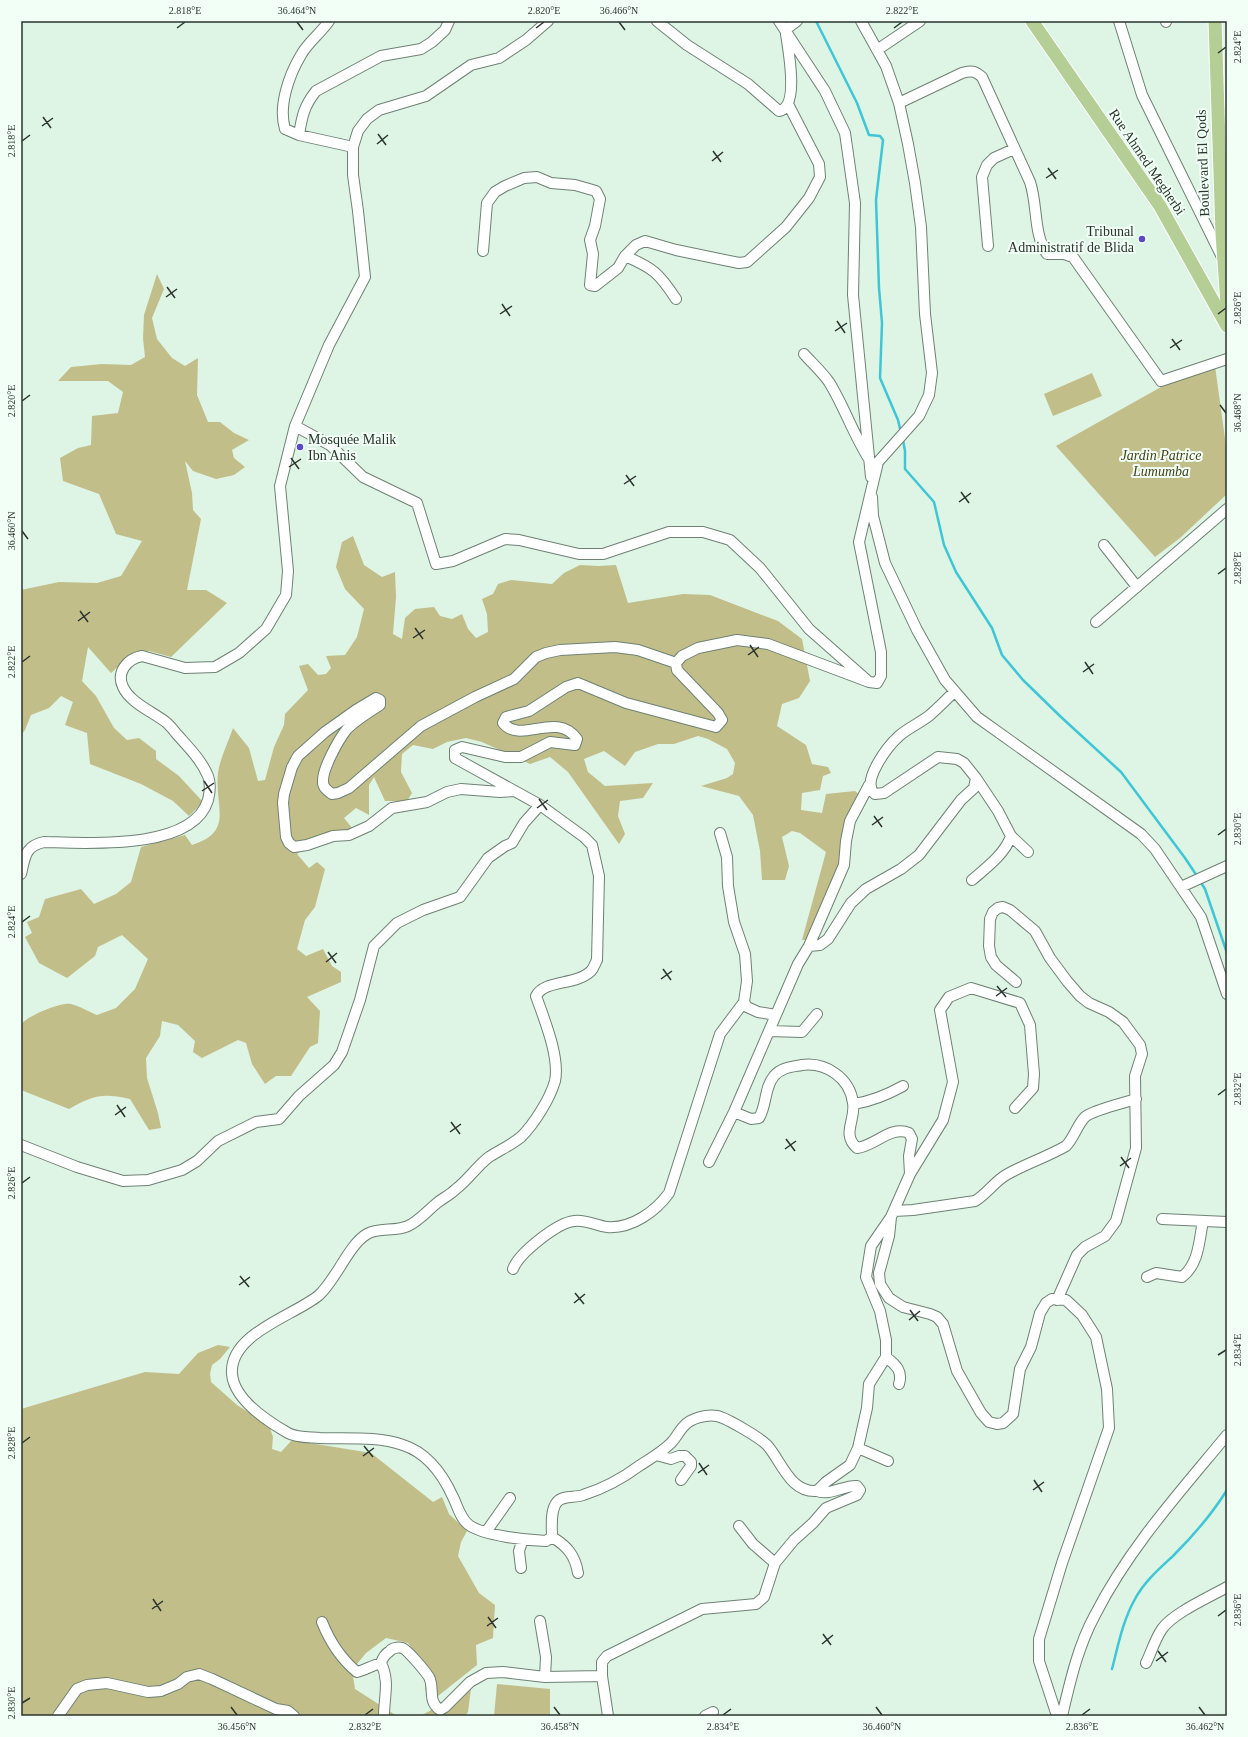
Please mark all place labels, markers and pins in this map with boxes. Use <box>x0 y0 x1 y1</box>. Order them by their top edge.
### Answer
place label: Tribunal Administratif de Blida <box>1008 224 1135 255</box>
marker: Tribunal Administratif de Blida <box>1137 234 1147 244</box>
place label: Mosquée Malik Ibn Anis <box>308 432 396 463</box>
marker: Mosquée Malik Ibn Anis <box>295 442 305 452</box>

